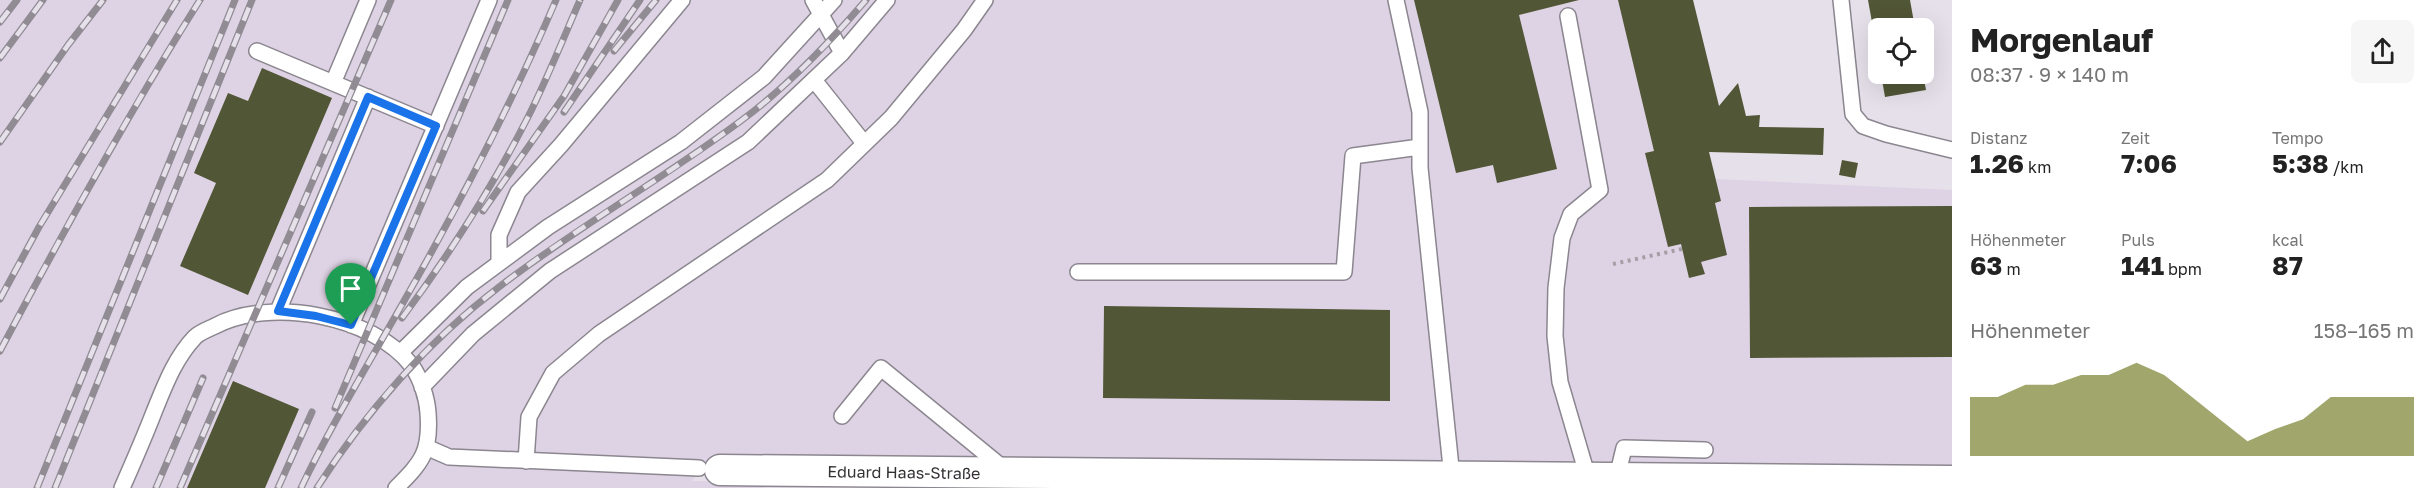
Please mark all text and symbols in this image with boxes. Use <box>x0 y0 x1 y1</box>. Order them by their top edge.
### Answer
map controls <box>1868 18 1934 84</box>
button: locate <box>1868 18 1934 84</box>
text: Morgenlauf <box>1970 20 2153 59</box>
button: share <box>2351 20 2414 83</box>
text: 08:37 · 9 × 140 m <box>1970 62 2129 86</box>
text: Distanz <box>1970 128 2027 148</box>
text: Zeit <box>2121 128 2150 148</box>
text: Tempo <box>2272 128 2323 148</box>
text: 1.26 <box>1970 148 2024 179</box>
text: 7:06 <box>2121 148 2177 179</box>
text: 5:38 <box>2272 148 2329 179</box>
text: km <box>2024 157 2051 177</box>
text: /km <box>2329 157 2364 177</box>
text: Höhenmeter <box>1970 230 2066 250</box>
text: Puls <box>2121 230 2155 250</box>
text: kcal <box>2272 230 2304 250</box>
text: 63 <box>1970 250 2002 281</box>
text: 141 <box>2121 250 2164 281</box>
text: 87 <box>2272 250 2303 281</box>
text: m <box>2002 259 2021 279</box>
text: bpm <box>2164 259 2202 279</box>
pin <box>325 263 376 325</box>
icon: arrive <box>334 272 367 305</box>
text: Höhenmeter <box>1970 318 2090 342</box>
text: 158–165 m <box>2314 318 2414 342</box>
street label: Eduard Haas-Straße <box>827 461 980 483</box>

